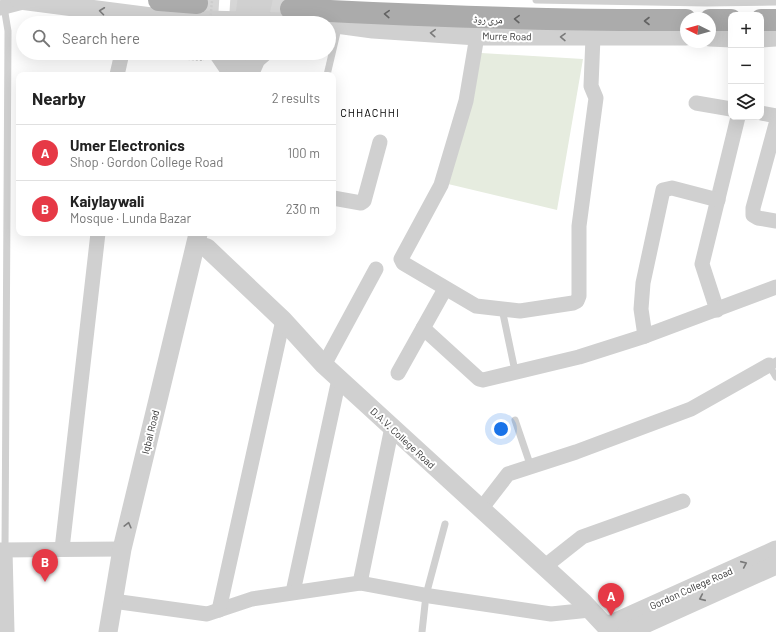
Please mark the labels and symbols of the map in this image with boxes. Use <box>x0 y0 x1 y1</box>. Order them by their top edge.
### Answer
one-way arrow <box>99 7 105 16</box>
one-way arrow <box>384 9 390 18</box>
street label: مری روڈ <box>473 12 503 27</box>
north arrow <box>680 12 716 48</box>
one-way arrow <box>514 15 520 24</box>
one-way arrow <box>644 17 650 25</box>
one-way arrow <box>430 28 436 37</box>
street label: Murre Road <box>482 30 532 42</box>
one-way arrow <box>560 33 566 41</box>
district label: CHHACHHI <box>340 106 400 119</box>
street label: D.A.V. College Road <box>368 405 438 471</box>
street label: Iqbal Road <box>139 409 161 455</box>
your location <box>491 419 511 439</box>
one-way arrow <box>123 522 132 529</box>
pin: B <box>32 549 58 582</box>
one-way arrow <box>740 561 748 569</box>
street label: Gordon College Road <box>648 564 734 612</box>
pin: A <box>598 583 624 616</box>
one-way arrow <box>699 593 707 601</box>

